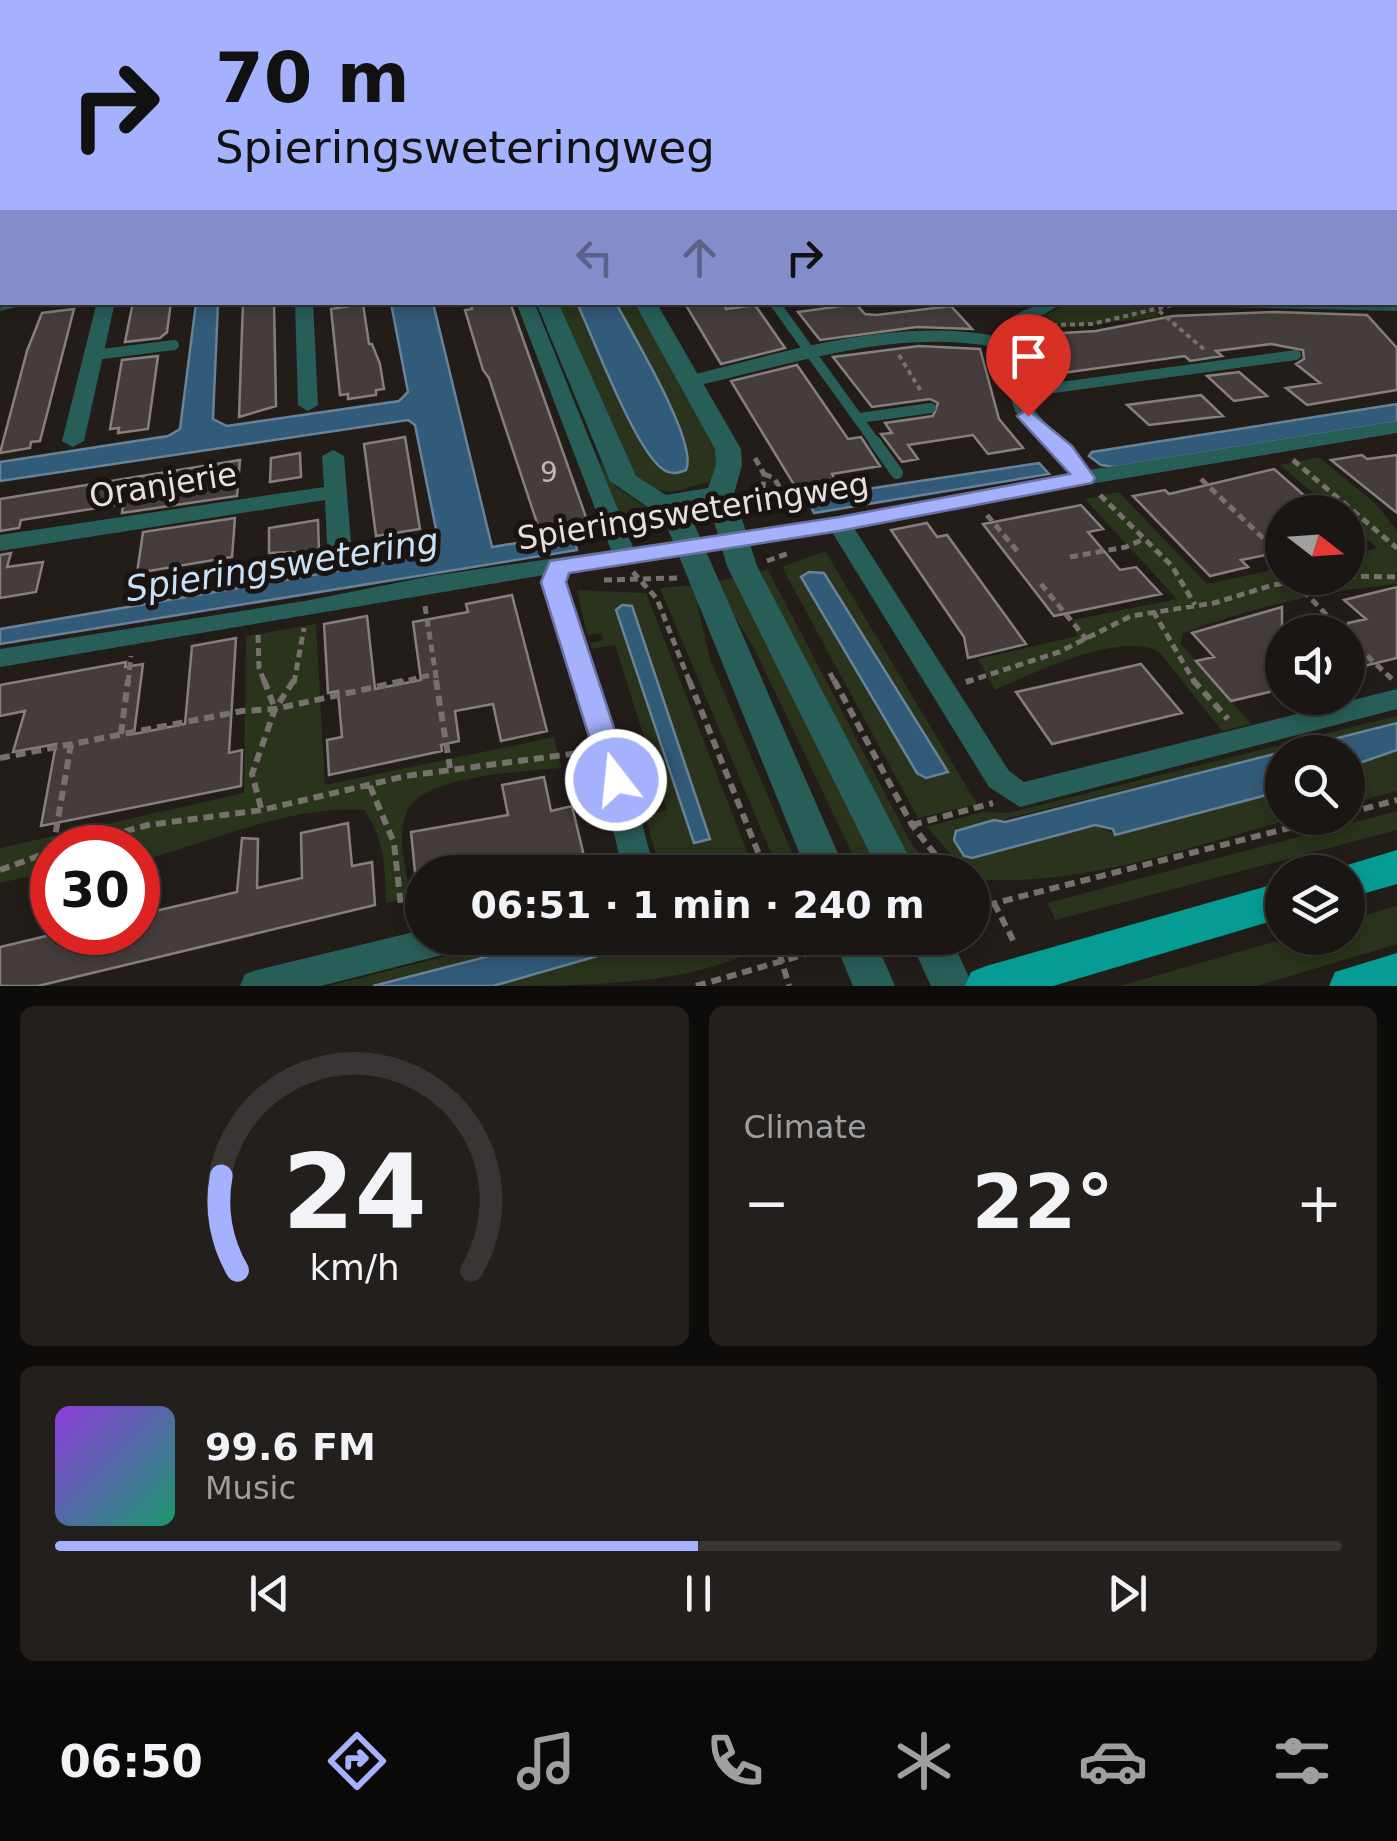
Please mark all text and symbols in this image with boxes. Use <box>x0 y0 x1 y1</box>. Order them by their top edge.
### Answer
text: 70 m <box>215 37 410 119</box>
icon: right <box>50 40 180 170</box>
text: Spieringsweteringweg <box>215 121 715 174</box>
icon: left <box>567 230 622 285</box>
icon: ahead <box>672 230 727 285</box>
icon: right <box>777 230 832 285</box>
pin <box>986 314 1071 417</box>
icon: arrive <box>1001 329 1056 384</box>
street label: Oranjerie <box>87 455 239 515</box>
house number: 9 <box>540 456 558 489</box>
street label: Spieringsweteringweg <box>515 464 871 558</box>
north arrow <box>1265 495 1365 595</box>
map controls <box>1265 495 1365 955</box>
water label: Spieringswetering <box>123 521 441 609</box>
button: sound <box>1265 615 1365 715</box>
position arrow <box>564 728 668 832</box>
button: search <box>1265 735 1365 835</box>
speed limit sign: 30 <box>30 825 160 955</box>
button: layers <box>1265 855 1365 955</box>
text: 06:51 · 1 min · 240 m <box>470 883 925 927</box>
text: Climate <box>744 1108 867 1146</box>
text: 24 <box>282 1131 427 1253</box>
text: 22° <box>972 1158 1114 1246</box>
text: − <box>744 1171 790 1235</box>
text: + <box>1296 1171 1342 1235</box>
text: km/h <box>309 1247 399 1288</box>
text: 99.6 FM <box>205 1425 376 1469</box>
text: Music <box>205 1469 296 1507</box>
icon: previous <box>242 1566 297 1621</box>
icon: pause <box>671 1566 726 1621</box>
icon: next <box>1100 1566 1155 1621</box>
icon: directions <box>322 1726 392 1796</box>
icon: music <box>511 1726 581 1796</box>
icon: phone <box>700 1726 770 1796</box>
icon: climate <box>889 1726 959 1796</box>
icon: car <box>1078 1726 1148 1796</box>
icon: filters <box>1267 1726 1337 1796</box>
text: 06:50 <box>60 1735 203 1788</box>

